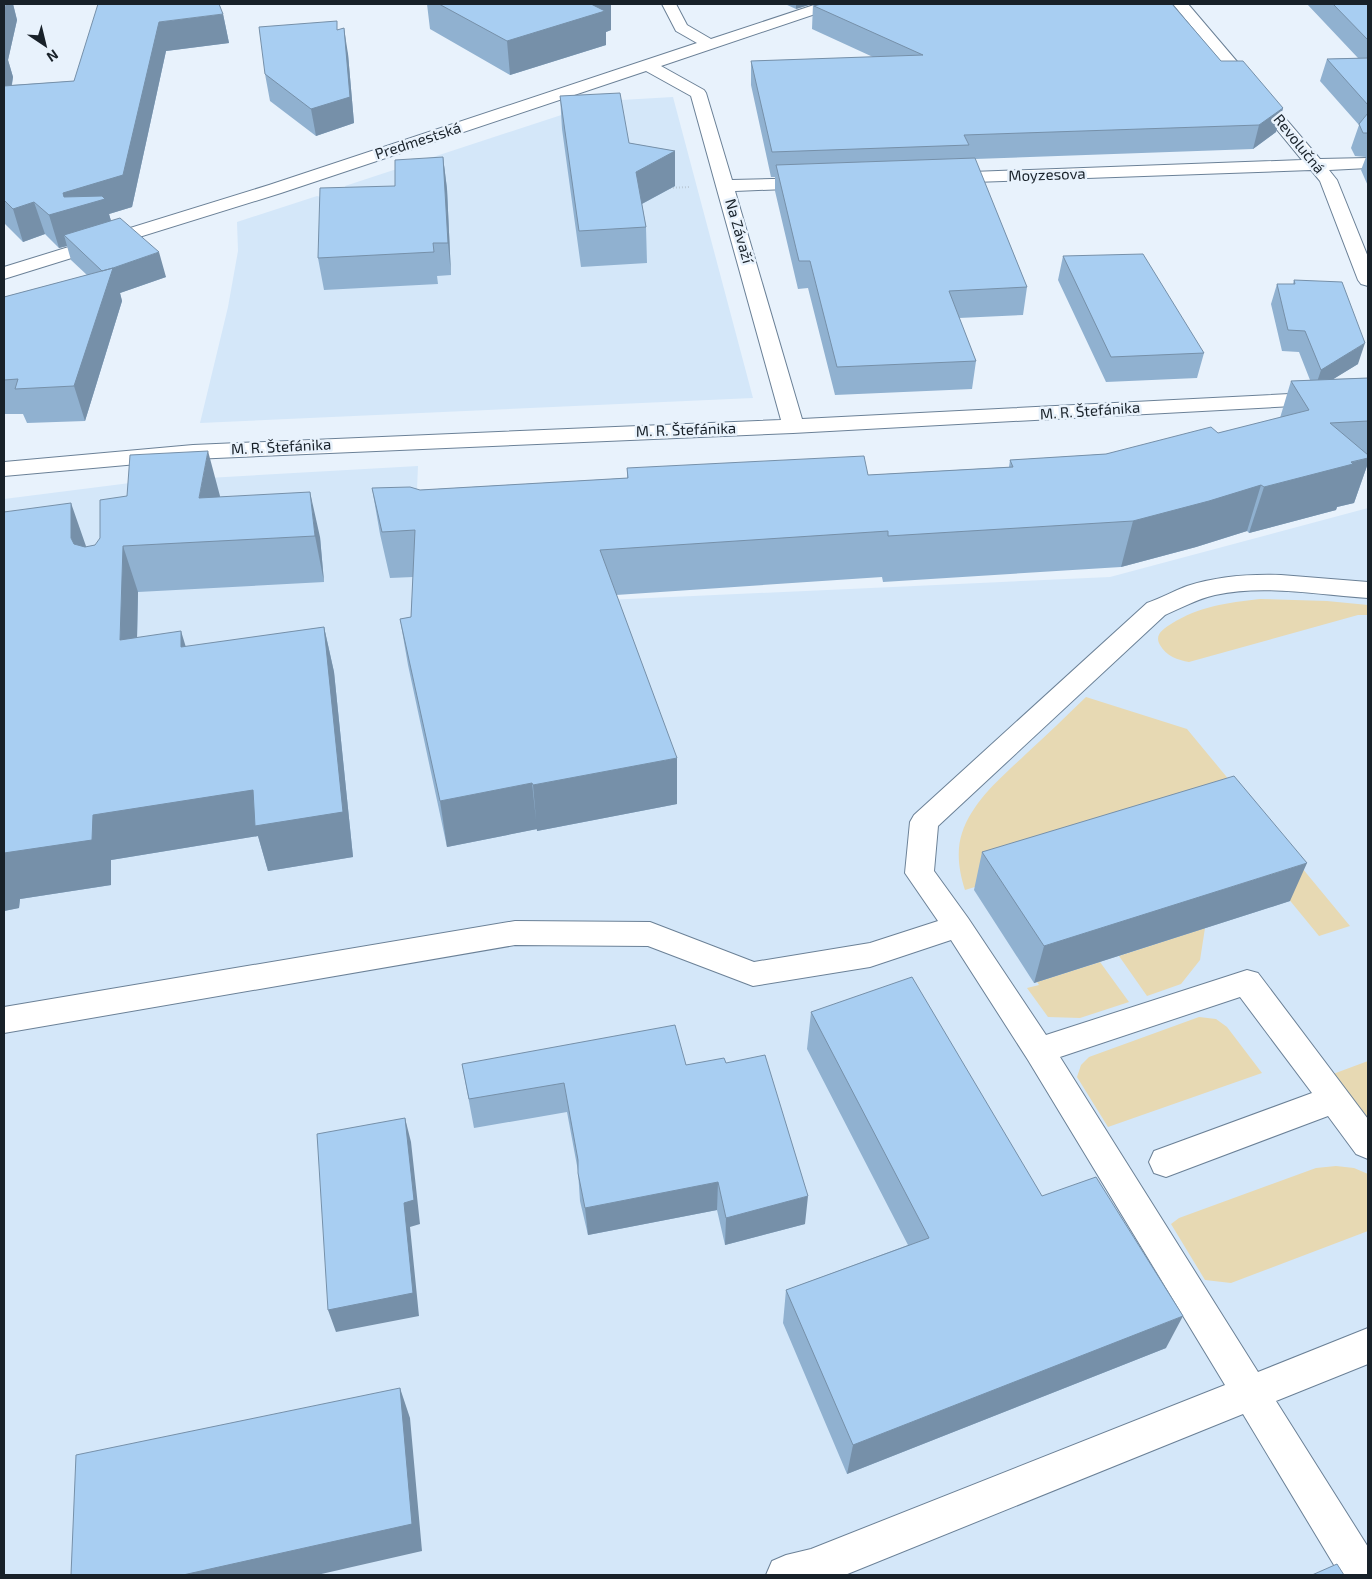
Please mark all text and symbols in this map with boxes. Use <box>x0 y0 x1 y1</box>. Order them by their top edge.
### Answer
north arrow <box>20 20 70 70</box>
text: N <box>44 46 62 66</box>
street label: Revolučná <box>1270 110 1329 177</box>
street label: Predmestská <box>372 118 463 162</box>
street label: Moyzesova <box>1008 164 1086 184</box>
street label: Na Závaží <box>722 196 758 266</box>
street label: M. R. Štefánika <box>1039 398 1141 422</box>
street label: M. R. Štefánika <box>636 418 736 440</box>
street label: M. R. Štefánika <box>230 434 332 458</box>

